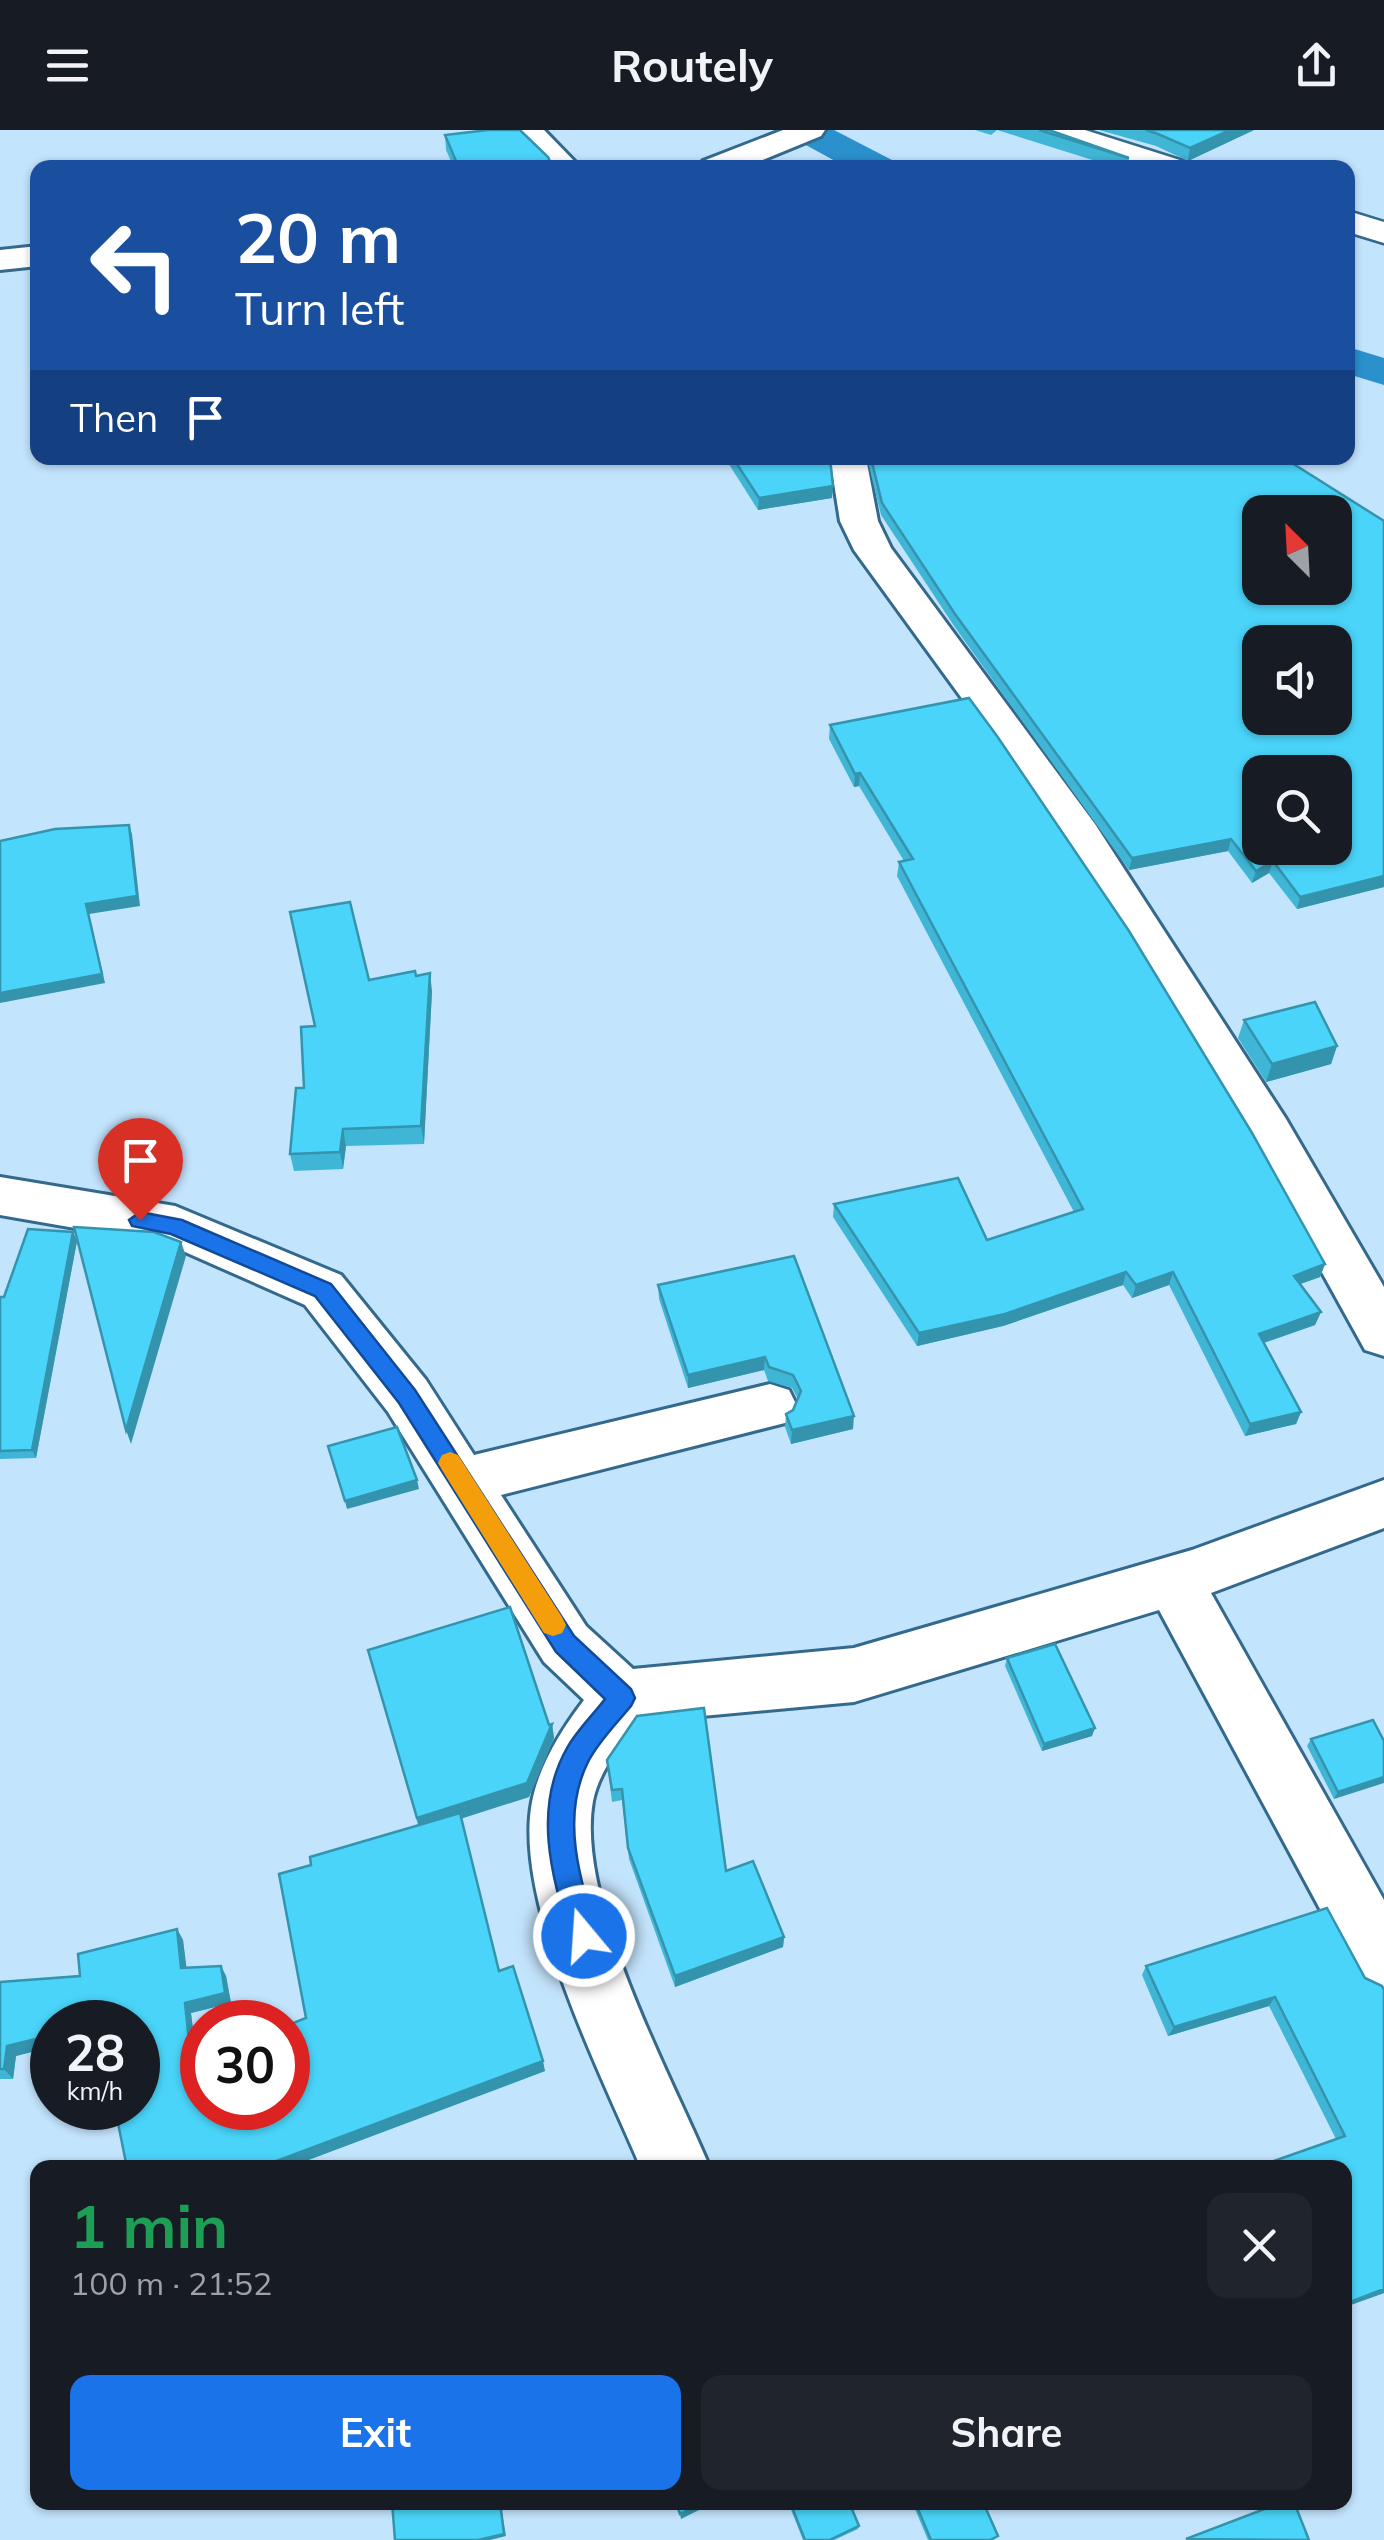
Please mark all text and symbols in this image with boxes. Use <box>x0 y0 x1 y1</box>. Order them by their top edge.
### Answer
text: Routely <box>611 37 773 93</box>
icon: menu <box>40 38 95 93</box>
icon: share <box>1289 38 1344 93</box>
text: 20 m <box>235 193 401 281</box>
icon: left <box>70 200 200 330</box>
text: Turn left <box>235 280 404 336</box>
icon: arrive <box>178 390 233 445</box>
text: Then <box>70 394 158 442</box>
north arrow <box>1242 495 1352 605</box>
map controls <box>1242 495 1352 865</box>
button: sound <box>1242 625 1352 735</box>
button: search <box>1242 755 1352 865</box>
pin <box>98 1118 183 1221</box>
icon: arrive <box>113 1133 168 1188</box>
position arrow <box>532 1884 636 1988</box>
speed limit sign: 30 <box>180 2000 310 2130</box>
text: 28 <box>65 2021 125 2084</box>
text: km/h <box>67 2075 123 2106</box>
text: 1 min <box>70 2188 228 2263</box>
button: close <box>1207 2193 1312 2298</box>
text: 100 m · 21:52 <box>70 2263 272 2303</box>
button: Exit <box>70 2375 681 2490</box>
button: Share <box>701 2375 1312 2490</box>

